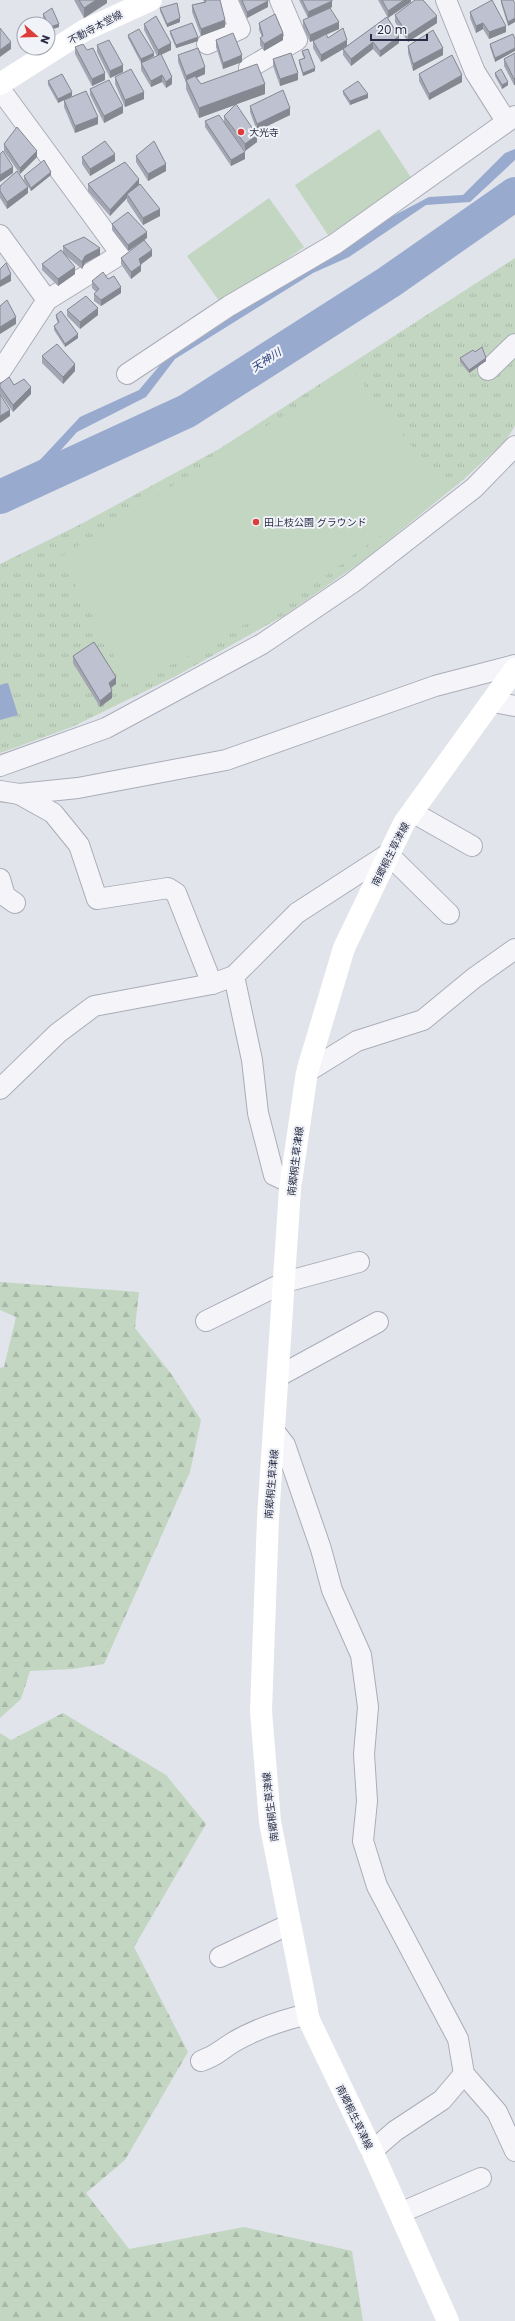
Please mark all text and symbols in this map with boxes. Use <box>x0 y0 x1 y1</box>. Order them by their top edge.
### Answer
street label: 不動寺本堂線 <box>65 7 125 48</box>
north arrow <box>16 16 56 56</box>
scale bar <box>371 16 427 42</box>
text: 20 m <box>377 21 407 38</box>
text: N <box>36 33 54 46</box>
place label: 大光寺 <box>249 125 279 140</box>
marker: 大光寺 <box>236 127 246 137</box>
water label: 天神川 <box>248 344 285 376</box>
place label: 田上枝公園 グラウンド <box>264 515 367 530</box>
marker: 田上枝公園 グラウンド <box>251 517 261 527</box>
street label: 南郷桐生草津線 <box>368 820 413 889</box>
street label: 南郷桐生草津線 <box>284 1125 307 1197</box>
street label: 南郷桐生草津線 <box>261 1449 282 1520</box>
street label: 南郷桐生草津線 <box>259 1771 282 1843</box>
street label: 南郷桐生草津線 <box>332 2082 377 2152</box>

